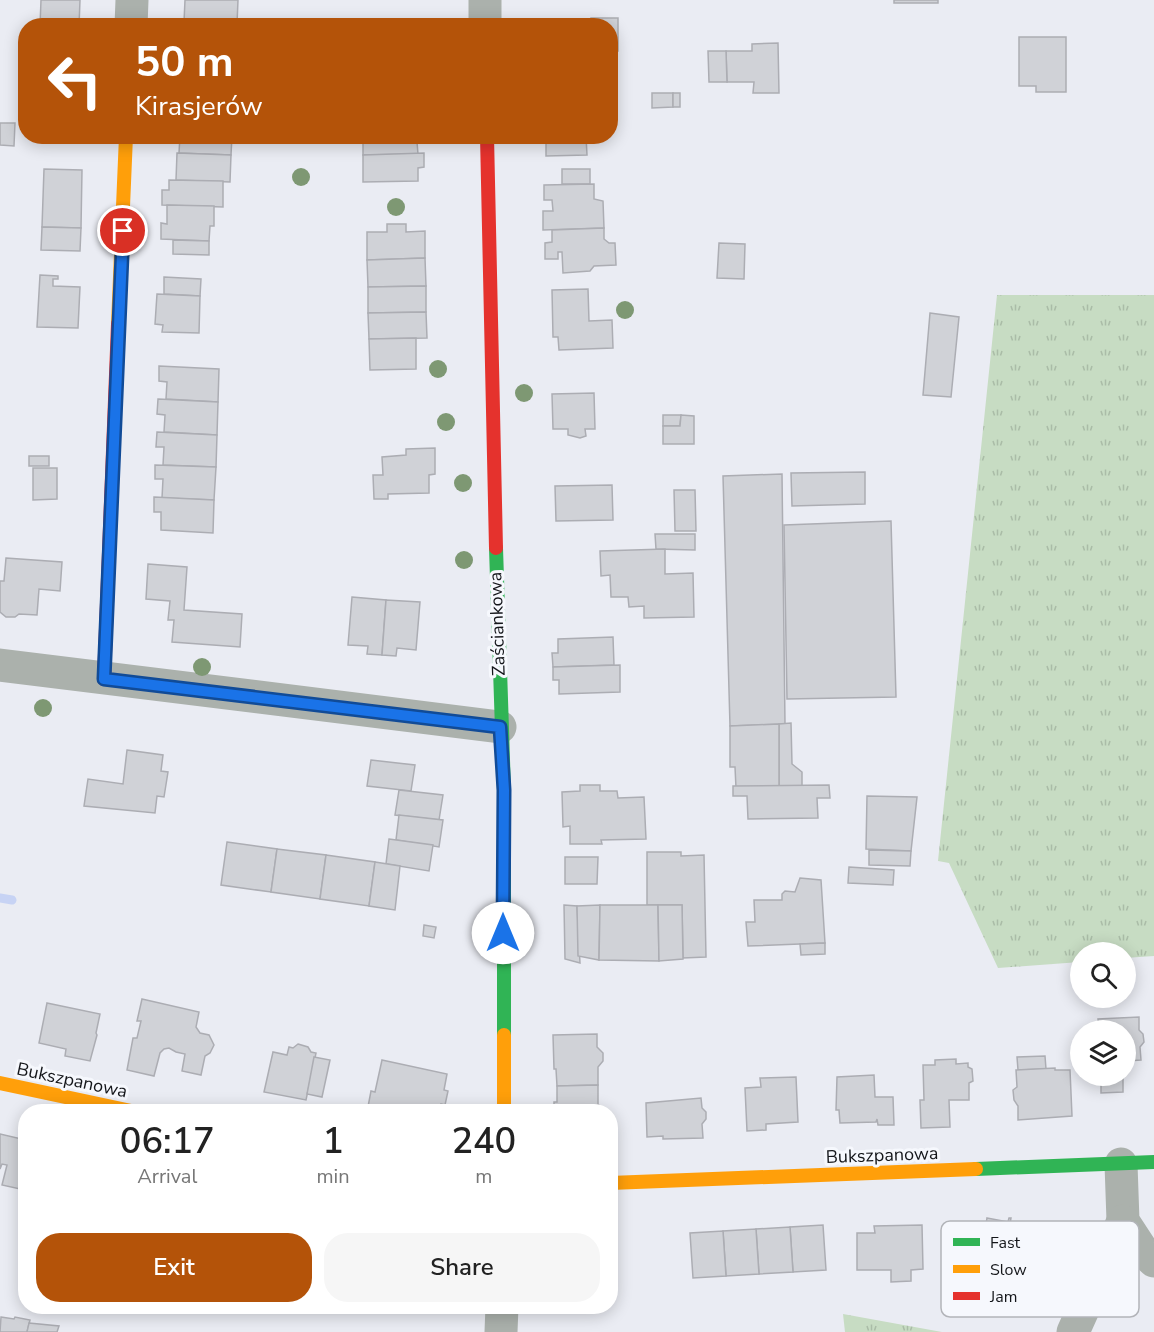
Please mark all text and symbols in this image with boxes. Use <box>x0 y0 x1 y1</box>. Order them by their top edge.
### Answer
text: 50 m <box>135 34 234 91</box>
icon: left <box>36 42 114 120</box>
text: Kirasjerów <box>135 88 263 125</box>
pin <box>97 205 148 256</box>
icon: arrive <box>106 214 139 247</box>
street label: Zaściankowa <box>483 572 511 676</box>
position arrow <box>471 901 535 965</box>
map controls <box>1070 942 1136 1086</box>
button: search <box>1070 942 1136 1008</box>
button: layers <box>1070 1020 1136 1086</box>
street label: Bukszpanowa <box>14 1057 130 1103</box>
text: 06:17 <box>120 1117 215 1166</box>
text: 1 <box>322 1117 344 1166</box>
text: 240 <box>451 1117 516 1166</box>
street label: Bukszpanowa <box>825 1141 939 1169</box>
text: Arrival <box>137 1163 197 1190</box>
text: min <box>317 1163 350 1190</box>
text: m <box>475 1163 492 1190</box>
legend <box>941 1221 1139 1317</box>
text: Fast <box>990 1232 1021 1254</box>
button: Exit <box>36 1233 312 1302</box>
button: Share <box>324 1233 600 1302</box>
text: Slow <box>990 1259 1027 1281</box>
text: Jam <box>989 1286 1017 1308</box>

